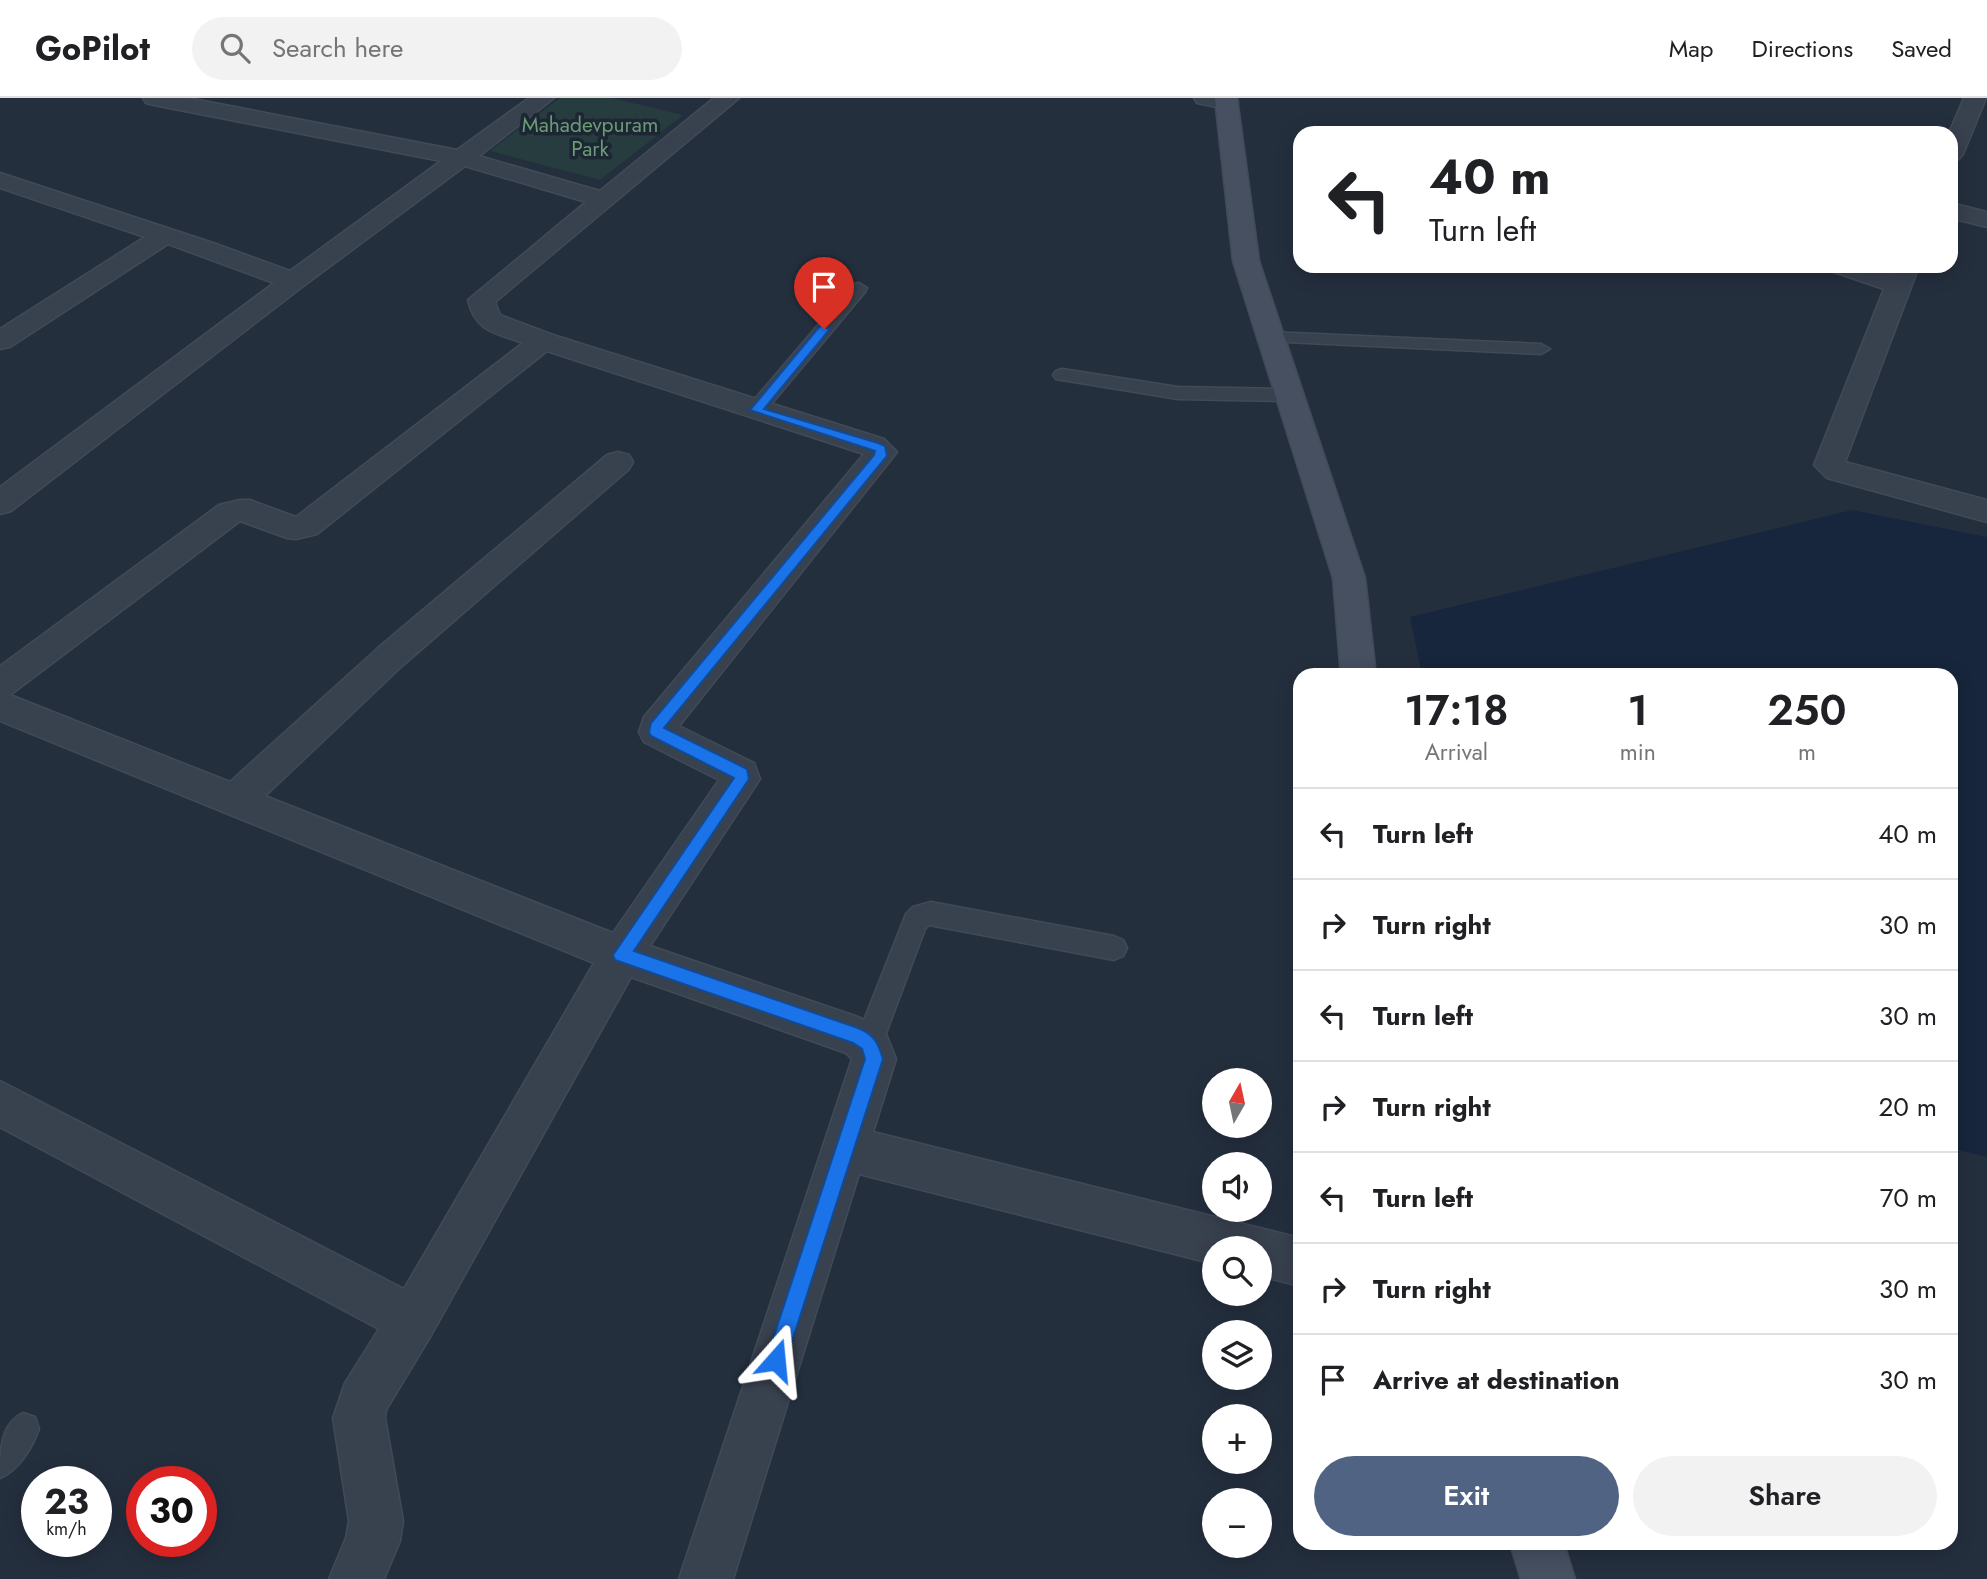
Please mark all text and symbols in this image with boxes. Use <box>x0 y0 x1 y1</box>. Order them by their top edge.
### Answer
search box <box>192 17 682 80</box>
text: GoPilot <box>35 25 150 72</box>
icon: search <box>216 29 254 67</box>
text: Search here <box>272 29 403 67</box>
text: Map <box>1669 31 1714 66</box>
text: Directions <box>1752 31 1853 66</box>
text: Saved <box>1891 31 1952 66</box>
park label: Mahadevpuram Park <box>522 110 658 164</box>
text: 40 m <box>1429 142 1551 212</box>
icon: left <box>1314 154 1405 245</box>
text: Turn left <box>1429 207 1536 253</box>
pin <box>794 257 854 329</box>
icon: arrive <box>805 268 843 306</box>
text: 17:18 <box>1404 680 1508 741</box>
text: 1 <box>1627 680 1648 741</box>
text: 250 <box>1767 680 1847 741</box>
text: Arrival <box>1425 735 1488 769</box>
text: min <box>1620 735 1656 769</box>
text: m <box>1798 735 1816 769</box>
icon: left <box>1314 815 1352 853</box>
text: Turn left <box>1373 815 1473 853</box>
text: 40 m <box>1878 815 1937 853</box>
icon: right <box>1314 906 1352 944</box>
text: Turn right <box>1373 906 1491 944</box>
text: 30 m <box>1879 906 1937 944</box>
icon: left <box>1314 997 1352 1035</box>
text: Turn left <box>1373 997 1473 1035</box>
text: 30 m <box>1879 997 1937 1035</box>
north arrow <box>1202 1068 1272 1138</box>
map controls <box>1202 1068 1272 1558</box>
icon: right <box>1314 1088 1352 1126</box>
text: Turn right <box>1373 1088 1491 1126</box>
text: 20 m <box>1879 1088 1937 1126</box>
button: sound <box>1202 1152 1272 1222</box>
icon: left <box>1314 1179 1352 1217</box>
text: Turn left <box>1373 1179 1473 1217</box>
text: 70 m <box>1880 1179 1937 1217</box>
button: search <box>1202 1236 1272 1306</box>
icon: right <box>1314 1270 1352 1308</box>
text: Turn right <box>1373 1270 1491 1308</box>
text: 30 m <box>1879 1270 1937 1308</box>
button: layers <box>1202 1320 1272 1390</box>
position arrow <box>739 1323 813 1397</box>
icon: arrive <box>1314 1361 1352 1399</box>
text: Arrive at destination <box>1373 1361 1620 1399</box>
text: 30 m <box>1879 1361 1937 1399</box>
button: + <box>1202 1404 1272 1474</box>
button: Exit <box>1314 1456 1619 1536</box>
button: Share <box>1633 1456 1937 1536</box>
speed limit sign: 30 <box>126 1466 217 1557</box>
text: 23 <box>44 1477 89 1527</box>
button: − <box>1202 1488 1272 1558</box>
text: km/h <box>46 1516 87 1542</box>

